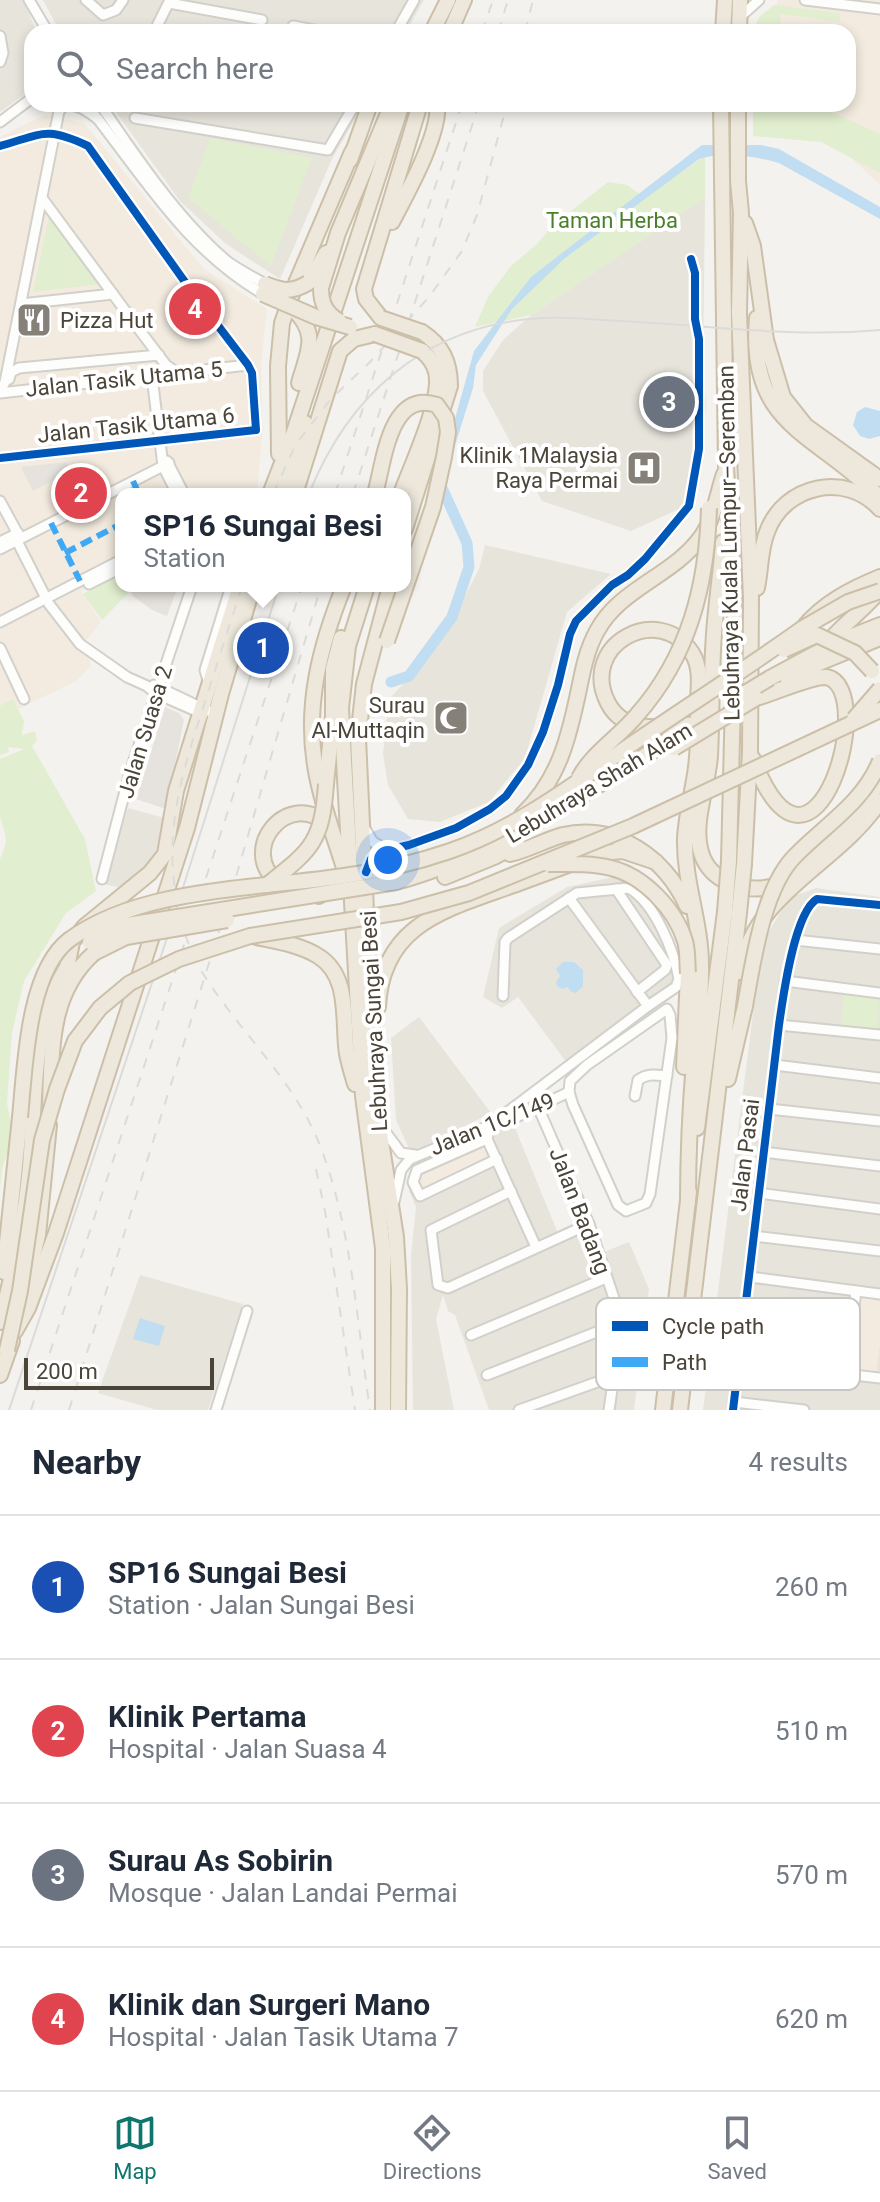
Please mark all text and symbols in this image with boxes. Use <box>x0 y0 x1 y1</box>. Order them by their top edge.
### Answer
search box <box>24 24 856 112</box>
icon: search <box>52 46 96 90</box>
text: Search here <box>116 51 274 86</box>
park label: Taman Herba <box>546 208 678 233</box>
pin: 4 <box>169 279 221 339</box>
restaurant icon: Pizza Hut <box>15 301 53 339</box>
place label: Pizza Hut <box>60 308 154 333</box>
street label: Jalan Tasik Utama 5 <box>24 356 224 402</box>
street label: Lebuhraya Kuala Lumpur–Seremban <box>713 365 745 721</box>
pin: 3 <box>643 372 695 432</box>
street label: Jalan Tasik Utama 6 <box>36 402 236 448</box>
place label: Klinik 1Malaysia Raya Permai <box>460 443 618 493</box>
hospital icon: Klinik 1Malaysia Raya Permai <box>625 449 663 487</box>
pin: 2 <box>55 463 107 523</box>
popup <box>115 488 411 592</box>
text: SP16 Sungai Besi <box>143 508 383 543</box>
text: Station <box>143 543 226 573</box>
pin: 1 <box>237 618 289 678</box>
street label: Jalan Suasa 2 <box>113 663 177 801</box>
place label: Surau Al-Muttaqin <box>312 693 425 743</box>
mosque icon: Surau Al-Muttaqin <box>432 699 470 737</box>
street label: Lebuhraya Shah Alam <box>502 718 696 848</box>
your location <box>368 840 408 880</box>
street label: Lebuhraya Sungai Besi <box>356 910 392 1132</box>
street label: Jalan 1C/149 <box>426 1088 558 1160</box>
street label: Jalan Pasai <box>726 1097 764 1213</box>
street label: Jalan Badang <box>544 1144 616 1278</box>
legend <box>596 1298 860 1390</box>
text: Cycle path <box>662 1314 764 1339</box>
text: Path <box>662 1350 707 1375</box>
scale bar <box>24 1354 214 1390</box>
text: 200 m <box>36 1359 98 1384</box>
text: Nearby <box>32 1442 141 1482</box>
text: 4 results <box>749 1447 848 1477</box>
text: SP16 Sungai Besi <box>108 1555 347 1590</box>
text: 1 <box>51 1572 65 1602</box>
text: 260 m <box>775 1572 848 1602</box>
text: Station · Jalan Sungai Besi <box>108 1590 415 1620</box>
text: Klinik Pertama <box>108 1699 307 1734</box>
text: 2 <box>51 1716 65 1746</box>
text: 510 m <box>775 1716 848 1746</box>
text: Hospital · Jalan Suasa 4 <box>108 1734 387 1764</box>
text: Surau As Sobirin <box>108 1843 333 1878</box>
text: 3 <box>51 1860 65 1890</box>
text: 570 m <box>775 1860 848 1890</box>
text: Mosque · Jalan Landai Permai <box>108 1878 457 1908</box>
text: Klinik dan Surgeri Mano <box>108 1987 430 2022</box>
text: 4 <box>51 2004 65 2034</box>
text: 620 m <box>775 2004 848 2034</box>
text: Hospital · Jalan Tasik Utama 7 <box>108 2022 459 2052</box>
tab: Map <box>113 2111 157 2184</box>
tab: Directions <box>383 2111 482 2184</box>
tab: Saved <box>708 2111 767 2184</box>

